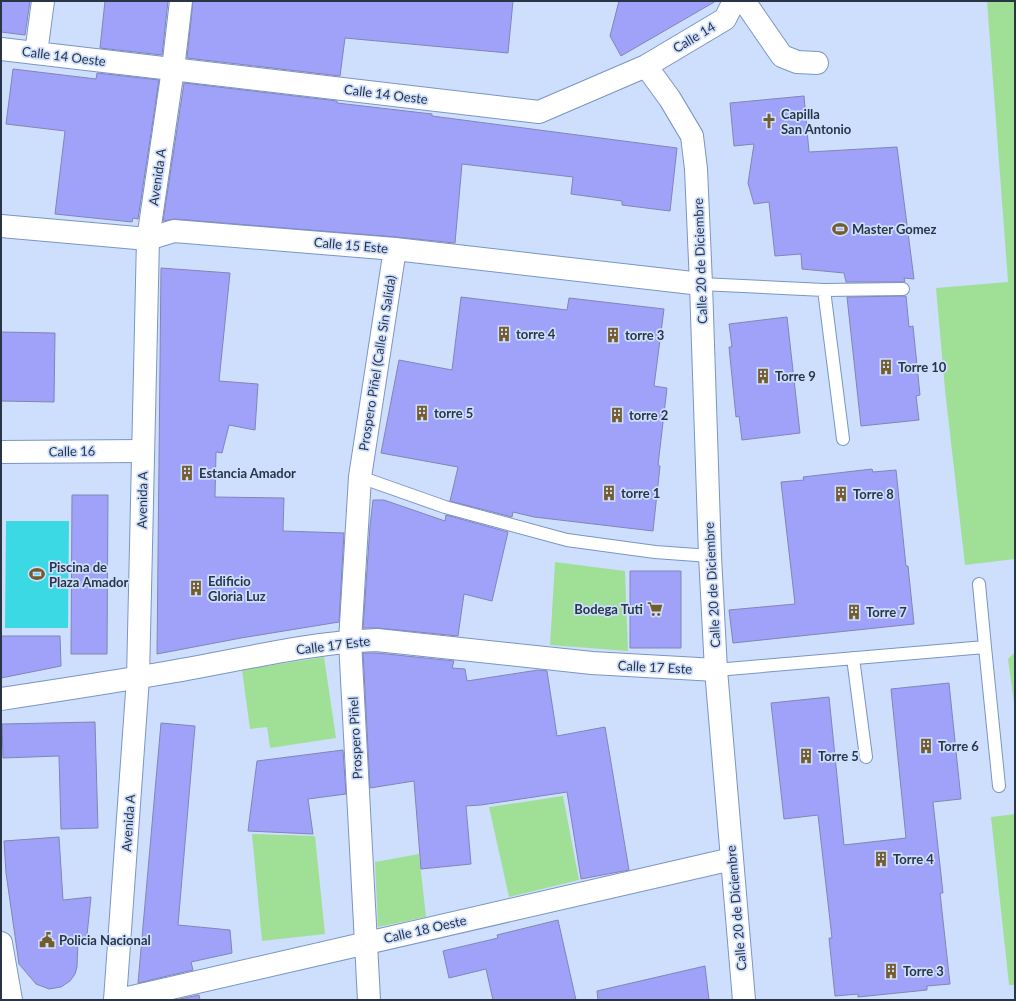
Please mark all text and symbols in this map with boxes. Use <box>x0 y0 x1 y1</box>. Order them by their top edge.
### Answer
street label: Calle 14 <box>670 18 718 56</box>
street label: Calle 14 Oeste <box>21 43 107 69</box>
street label: Calle 14 Oeste <box>343 81 429 107</box>
place label: Capilla San Antonio <box>781 106 852 137</box>
church icon: Capilla San Antonio <box>760 112 778 130</box>
street label: Avenida A <box>145 147 169 207</box>
street label: Calle 20 de Diciembre <box>690 198 710 324</box>
sports icon: Master Gomez <box>831 220 849 238</box>
place label: Master Gomez <box>852 221 937 237</box>
street label: Calle 15 Este <box>313 234 389 256</box>
street label: Prospero Piñel (Calle Sin Salida) <box>355 274 399 452</box>
building icon: torre 4 <box>495 325 513 343</box>
place label: torre 4 <box>516 326 556 342</box>
building icon: torre 3 <box>604 326 622 344</box>
place label: torre 3 <box>625 327 664 343</box>
building icon: Torre 10 <box>877 358 895 376</box>
place label: Torre 10 <box>898 359 947 375</box>
building icon: Torre 9 <box>754 367 772 385</box>
place label: Torre 9 <box>775 368 816 384</box>
building icon: torre 5 <box>413 404 431 422</box>
place label: torre 5 <box>434 405 473 421</box>
building icon: torre 2 <box>608 406 626 424</box>
place label: torre 2 <box>629 407 668 423</box>
street label: Calle 16 <box>49 443 95 459</box>
building icon: Estancia Amador <box>178 464 196 482</box>
place label: Estancia Amador <box>199 465 296 481</box>
street label: Avenida A <box>133 471 151 529</box>
building icon: torre 1 <box>600 484 618 502</box>
place label: torre 1 <box>621 485 660 501</box>
building icon: Torre 8 <box>832 485 850 503</box>
place label: Torre 8 <box>853 486 894 502</box>
street label: Calle 20 de Diciembre <box>701 522 723 648</box>
place label: Piscina de Plaza Amador <box>49 559 128 590</box>
sports icon: Piscina de Plaza Amador <box>28 565 46 583</box>
place label: Edificio Gloria Luz <box>208 573 266 604</box>
building icon: Edificio Gloria Luz <box>187 579 205 597</box>
supermarket icon: Bodega Tuti <box>646 600 664 618</box>
place label: Bodega Tuti <box>574 601 643 617</box>
building icon: Torre 7 <box>845 603 863 621</box>
place label: Torre 7 <box>866 604 907 620</box>
street label: Calle 17 Este <box>295 633 371 657</box>
street label: Calle 17 Este <box>617 657 693 677</box>
street label: Prospero Piñel <box>345 696 365 780</box>
building icon: Torre 6 <box>917 737 935 755</box>
place label: Torre 6 <box>938 738 979 754</box>
building icon: Torre 5 <box>797 747 815 765</box>
place label: Torre 5 <box>818 748 859 764</box>
street label: Avenida A <box>118 794 138 852</box>
street label: Calle 20 de Diciembre <box>723 845 749 971</box>
building icon: Torre 4 <box>872 850 890 868</box>
place label: Torre 4 <box>893 851 934 867</box>
street label: Calle 18 Oeste <box>382 912 468 946</box>
public building icon: Policia Nacional <box>38 931 56 949</box>
place label: Policia Nacional <box>59 932 151 948</box>
building icon: Torre 3 <box>882 962 900 980</box>
place label: Torre 3 <box>903 963 944 979</box>

